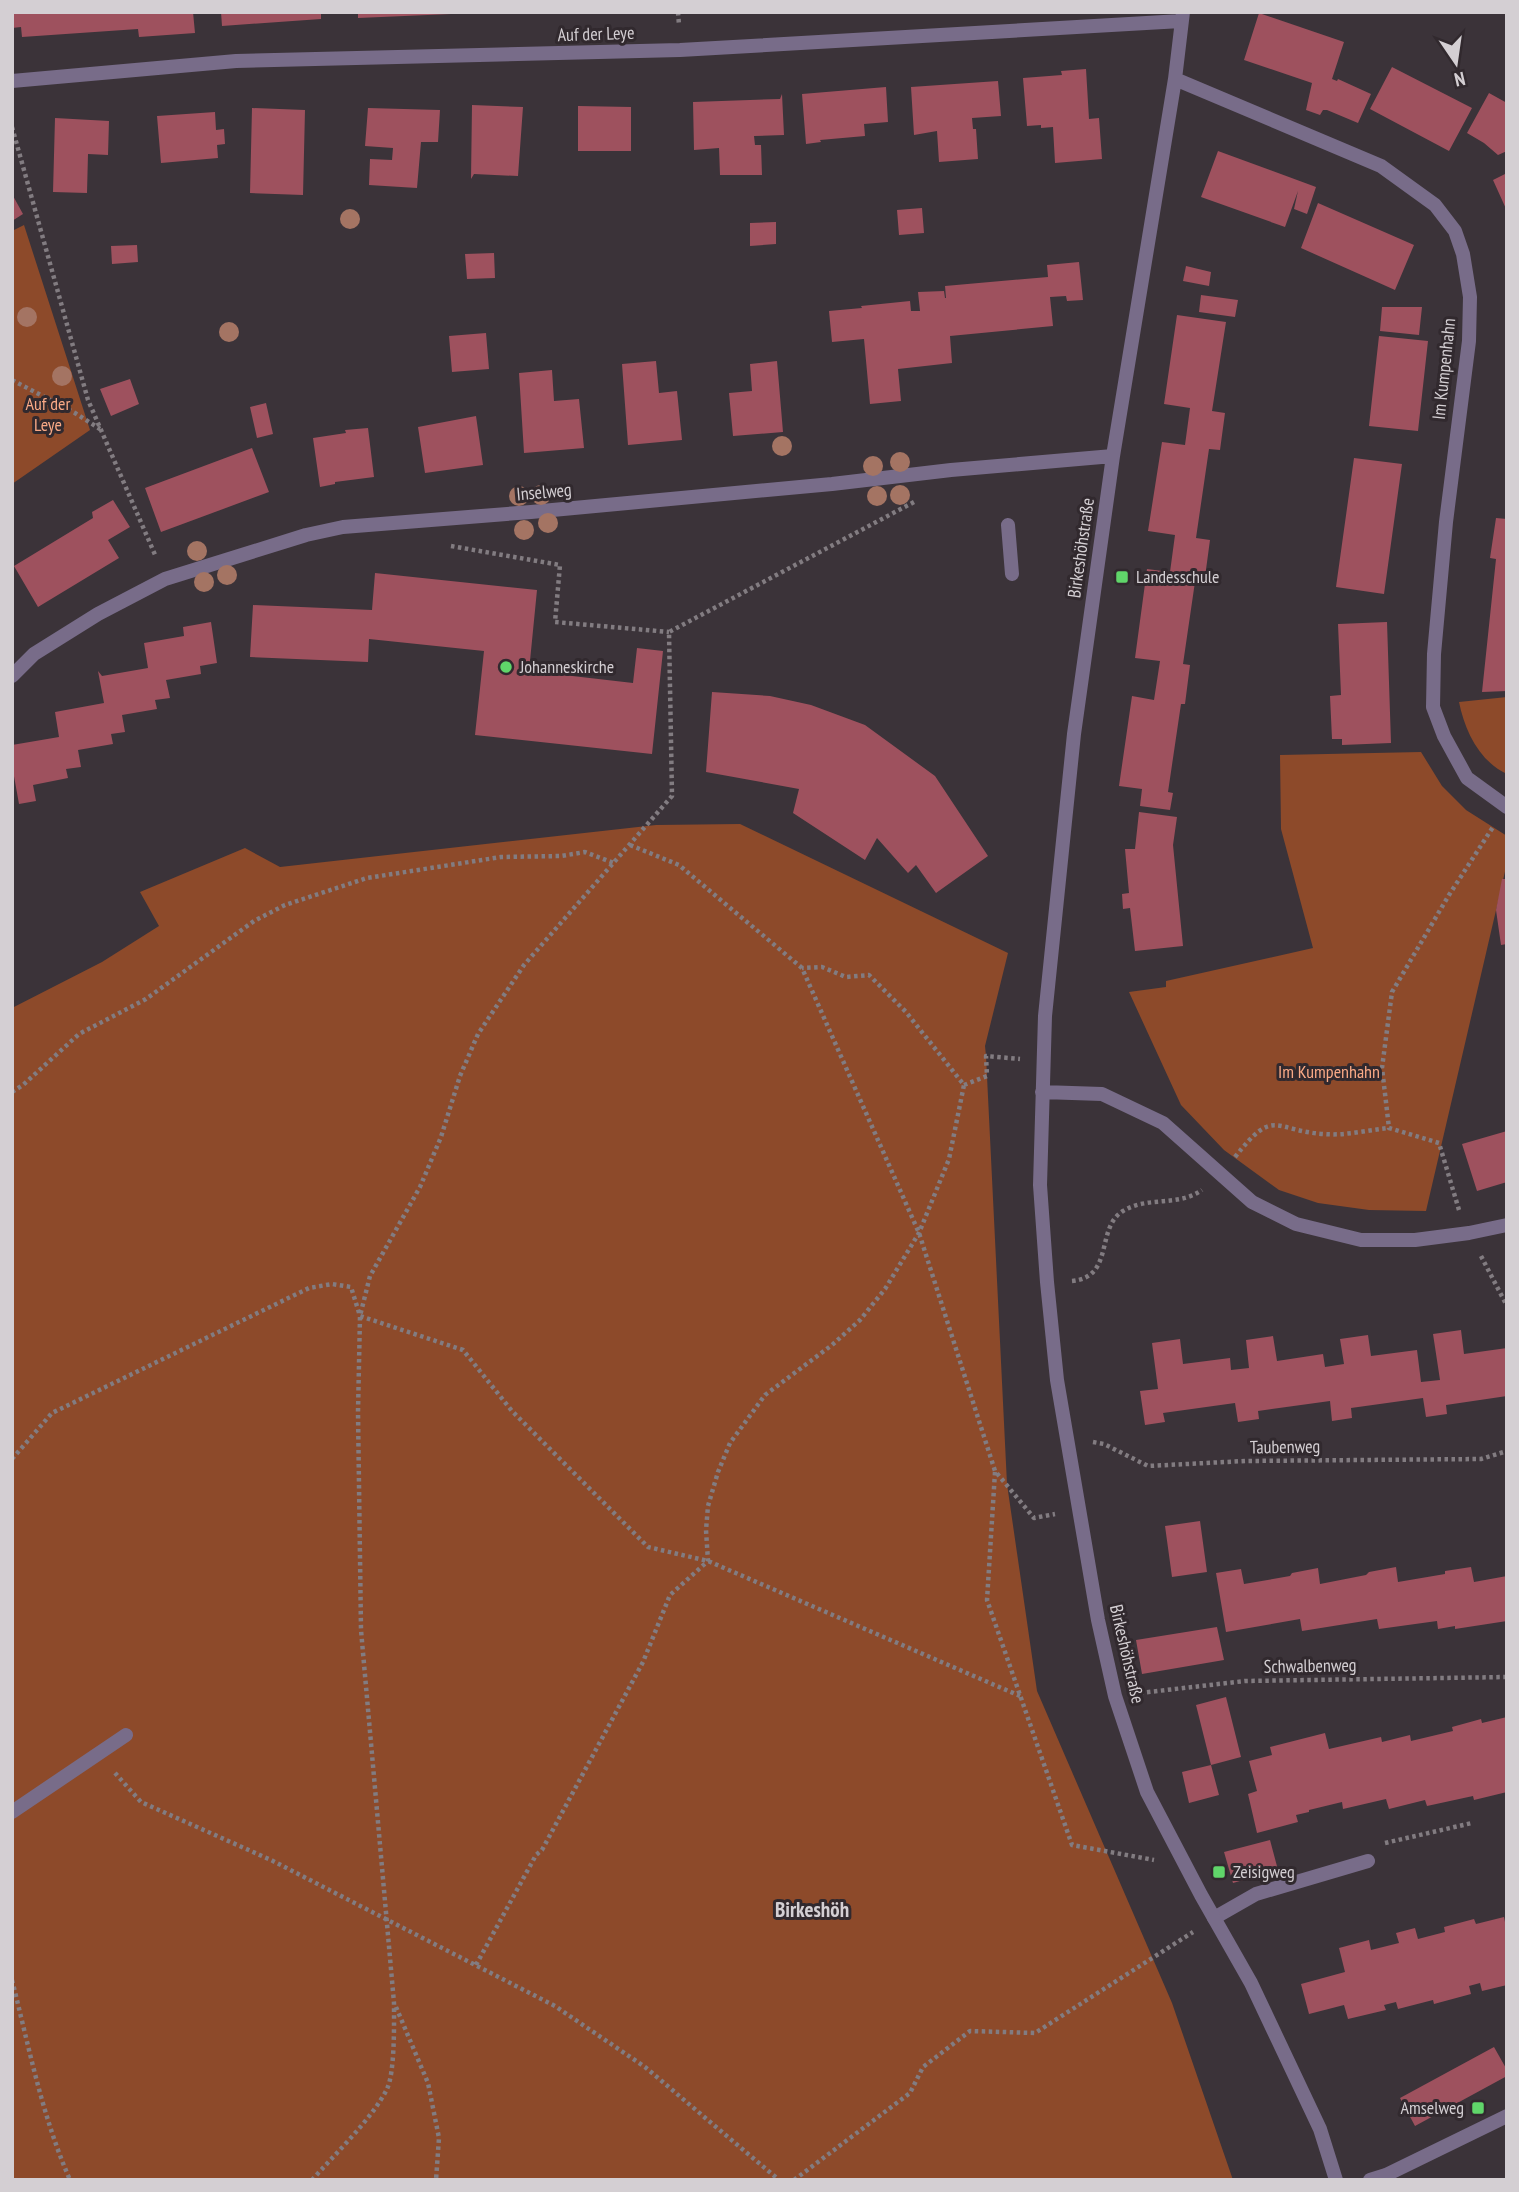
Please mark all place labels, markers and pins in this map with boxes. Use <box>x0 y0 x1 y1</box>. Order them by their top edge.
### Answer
place label: Landesschule <box>1136 565 1219 588</box>
marker: Landesschule <box>1114 569 1130 585</box>
place label: Johanneskirche <box>519 655 614 678</box>
marker: Johanneskirche <box>498 659 514 675</box>
place label: Zeisigweg <box>1233 1860 1295 1883</box>
marker: Zeisigweg <box>1211 1864 1227 1880</box>
place label: Amselweg <box>1401 2096 1464 2119</box>
marker: Amselweg <box>1470 2100 1486 2116</box>

